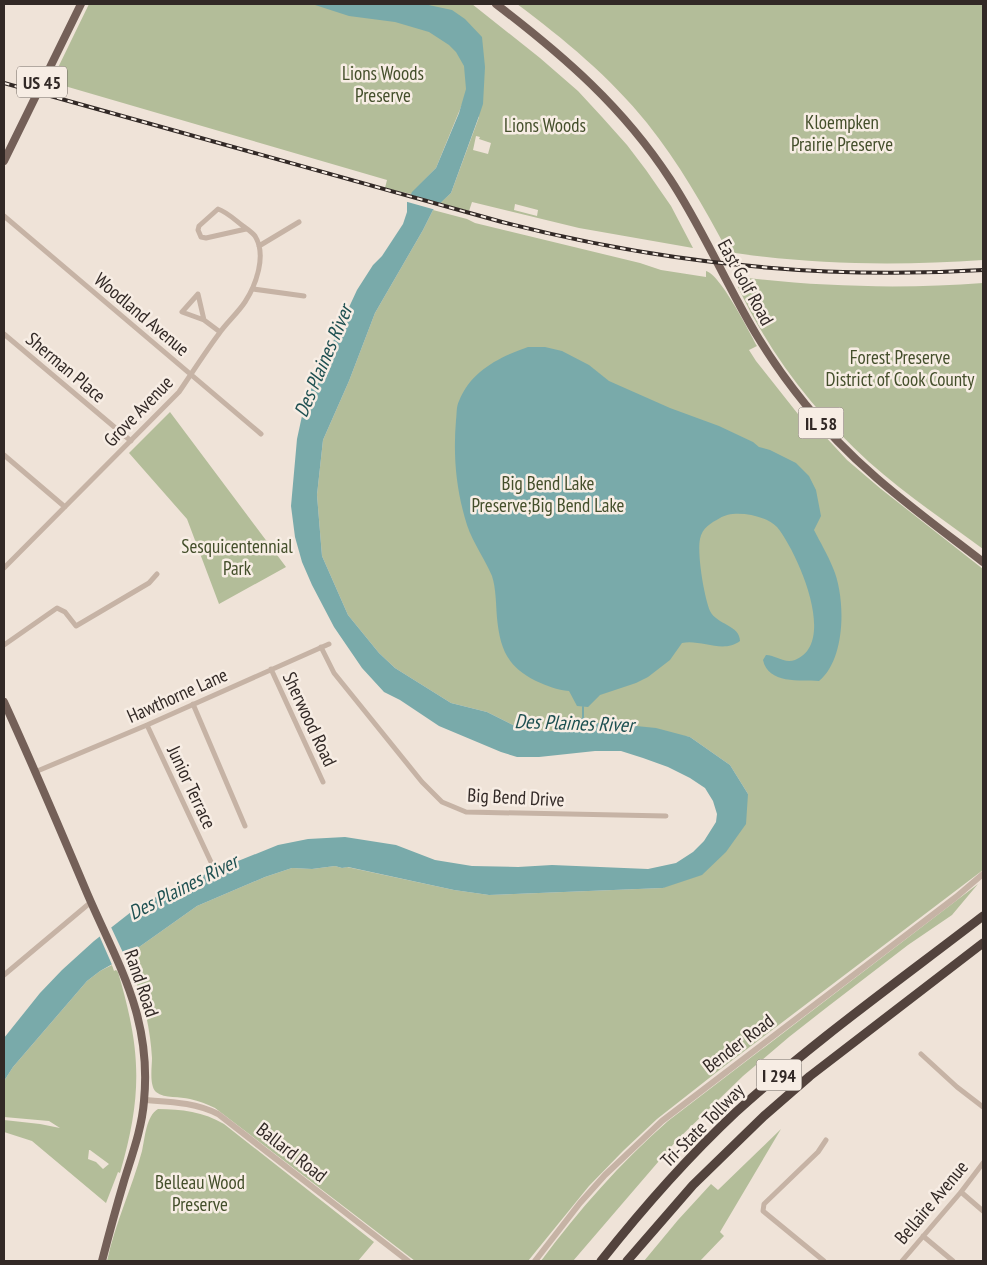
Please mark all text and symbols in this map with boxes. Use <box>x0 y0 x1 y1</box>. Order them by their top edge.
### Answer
park label: Lions Woods Preserve <box>342 61 424 107</box>
road number: US 45 <box>17 66 67 98</box>
park label: Kloempken Prairie Preserve <box>791 110 893 156</box>
park label: Lions Woods <box>504 113 586 137</box>
street label: East Golf Road <box>713 235 779 329</box>
street label: Woodland Avenue <box>90 267 195 361</box>
water label: Des Plaines River <box>288 299 359 421</box>
street label: Sherman Place <box>21 327 111 407</box>
park label: Forest Preserve District of Cook County <box>826 345 975 391</box>
street label: Grove Avenue <box>98 370 178 451</box>
road number: IL 58 <box>798 408 844 438</box>
park label: Big Bend Lake Preserve;Big Bend Lake <box>472 471 625 517</box>
park label: Sesquicentennial Park <box>181 534 293 580</box>
street label: Hawthorne Lane <box>123 662 231 728</box>
street label: Sherwood Road <box>278 668 342 770</box>
water label: Des Plaines River <box>514 708 637 738</box>
street label: Junior Terrace <box>162 741 222 833</box>
street label: Big Bend Drive <box>467 782 565 812</box>
water label: Des Plaines River <box>124 847 244 926</box>
street label: Rand Road <box>119 946 165 1020</box>
street label: Bender Road <box>698 1008 778 1078</box>
road number: I 294 <box>756 1060 802 1090</box>
street label: Tri-State Tollway <box>655 1077 750 1172</box>
street label: Ballard Road <box>252 1117 332 1187</box>
street label: Bellaire Avenue <box>889 1155 973 1249</box>
park label: Belleau Wood Preserve <box>155 1170 245 1216</box>

